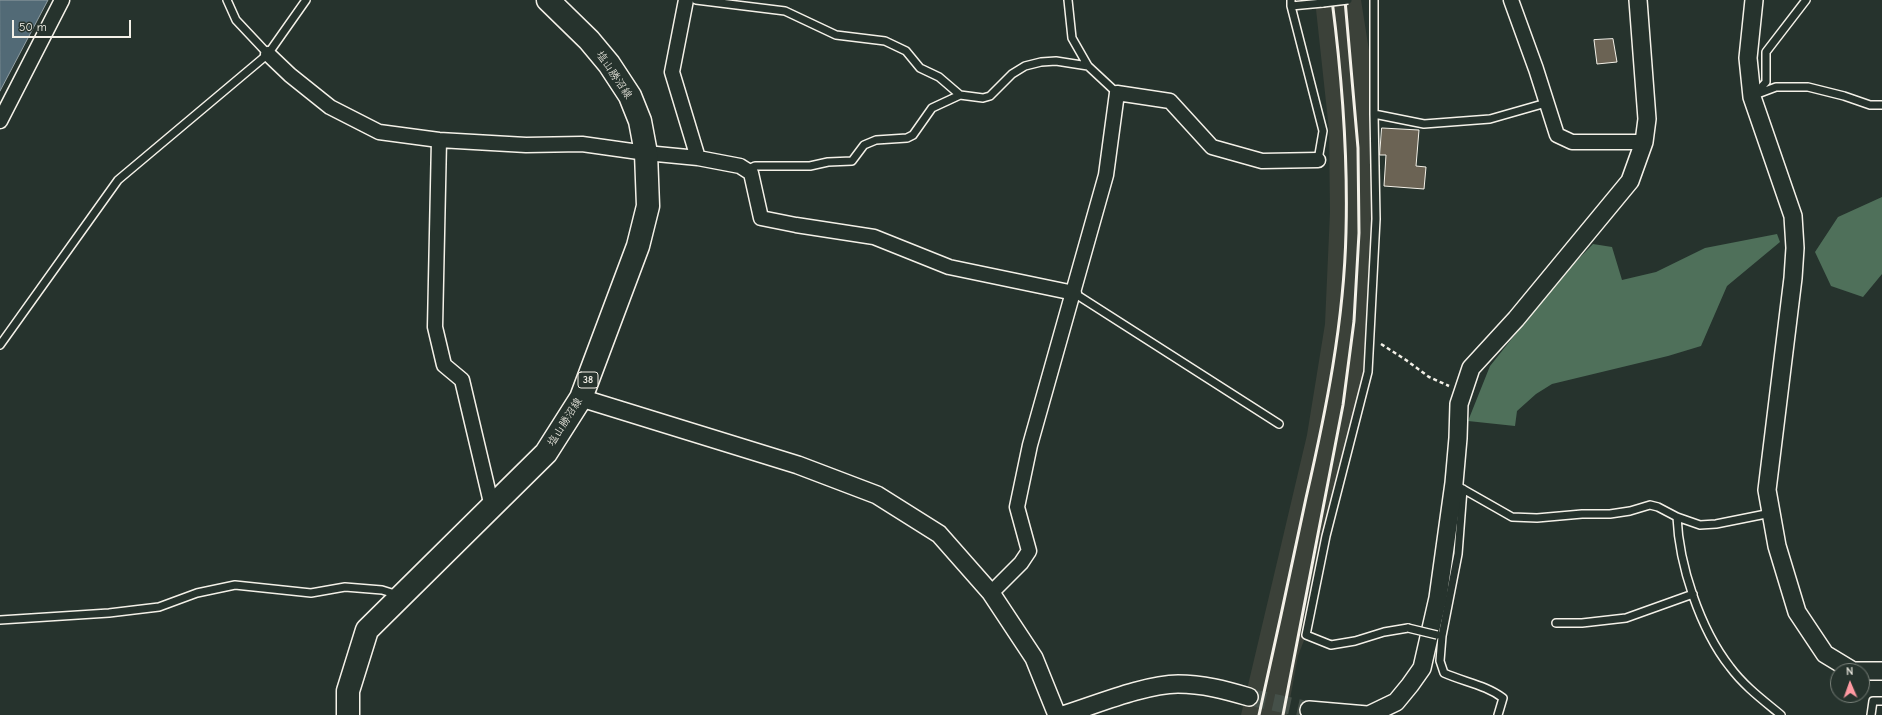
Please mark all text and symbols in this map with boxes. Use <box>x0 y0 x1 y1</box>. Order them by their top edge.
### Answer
scale bar <box>14 12 133 38</box>
text: 50 m <box>19 20 47 34</box>
street label: 塩山勝沼線 <box>593 49 635 101</box>
road number: 38 <box>578 372 598 388</box>
street label: 塩山勝沼線 <box>545 395 585 449</box>
north arrow <box>1830 663 1870 703</box>
text: N <box>1846 665 1853 678</box>

